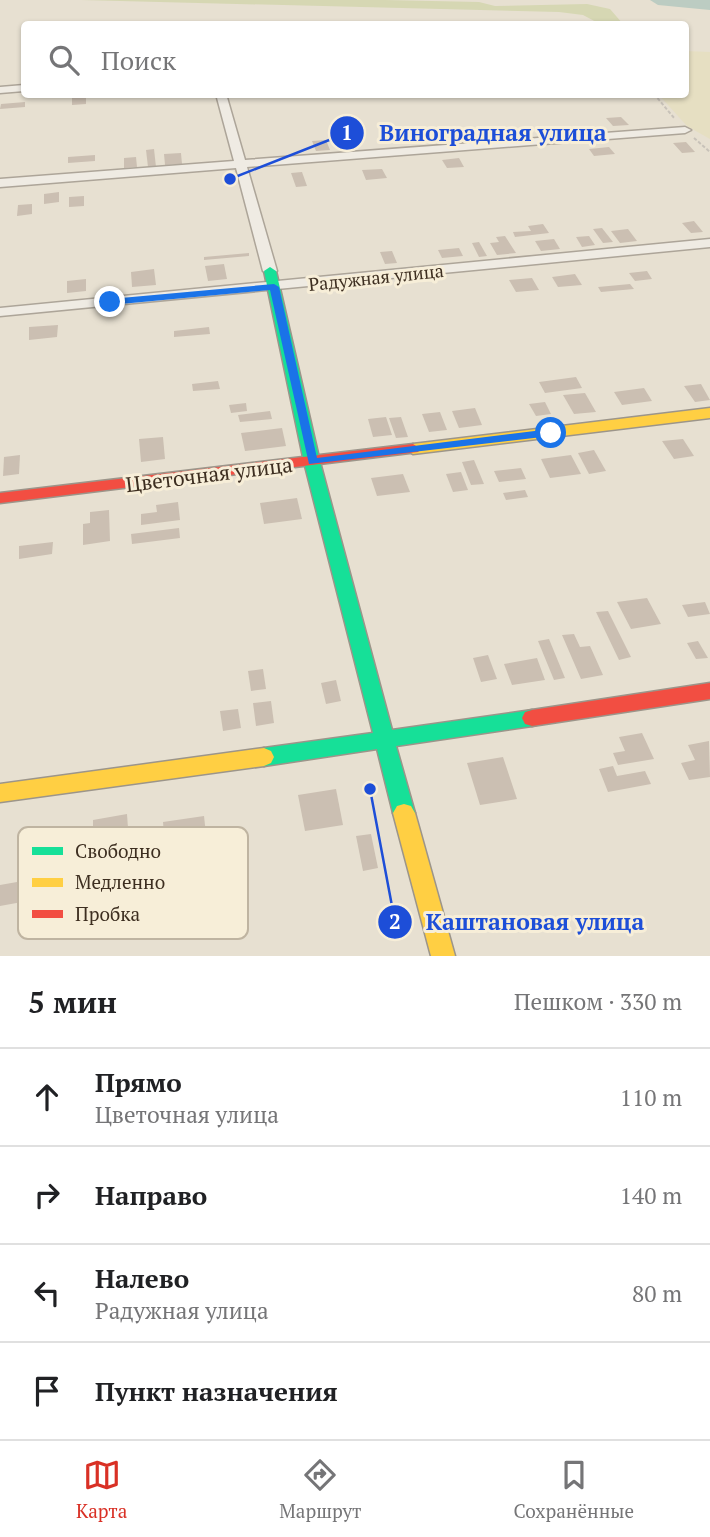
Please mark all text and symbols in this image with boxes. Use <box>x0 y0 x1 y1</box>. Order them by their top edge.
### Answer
search box <box>21 21 689 98</box>
icon: search <box>45 41 83 79</box>
text: Поиск <box>101 43 176 77</box>
callout: Виноградная улица <box>330 111 620 155</box>
text: Виноградная улица <box>379 117 607 148</box>
text: 1 <box>341 118 353 146</box>
street label: Радужная улица <box>307 258 445 296</box>
route end <box>94 286 125 317</box>
route start <box>535 417 566 448</box>
street label: Цветочная улица <box>124 450 294 498</box>
legend <box>18 827 248 939</box>
text: Свободно <box>75 838 161 863</box>
text: Медленно <box>75 869 165 894</box>
callout: Каштановая улица <box>377 900 659 944</box>
text: Пробка <box>75 901 140 926</box>
text: Каштановая улица <box>426 906 644 937</box>
text: 2 <box>389 907 401 935</box>
text: 5 мин <box>28 982 117 1022</box>
text: Пешком · 330 m <box>514 986 682 1017</box>
text: Прямо <box>95 1065 182 1099</box>
icon: ahead <box>28 1078 66 1116</box>
text: 110 m <box>620 1082 682 1113</box>
text: Цветочная улица <box>95 1099 279 1130</box>
icon: right <box>28 1176 66 1214</box>
text: Направо <box>95 1178 207 1212</box>
text: 140 m <box>620 1180 682 1211</box>
text: Налево <box>95 1261 189 1295</box>
icon: left <box>28 1274 66 1312</box>
text: 80 m <box>632 1278 682 1309</box>
text: Радужная улица <box>95 1295 269 1326</box>
icon: arrive <box>28 1372 66 1410</box>
text: Пункт назначения <box>95 1374 338 1408</box>
tab: Карта <box>76 1456 127 1523</box>
tab: Маршрут <box>279 1456 362 1523</box>
tab: Сохранённые <box>514 1456 634 1523</box>

